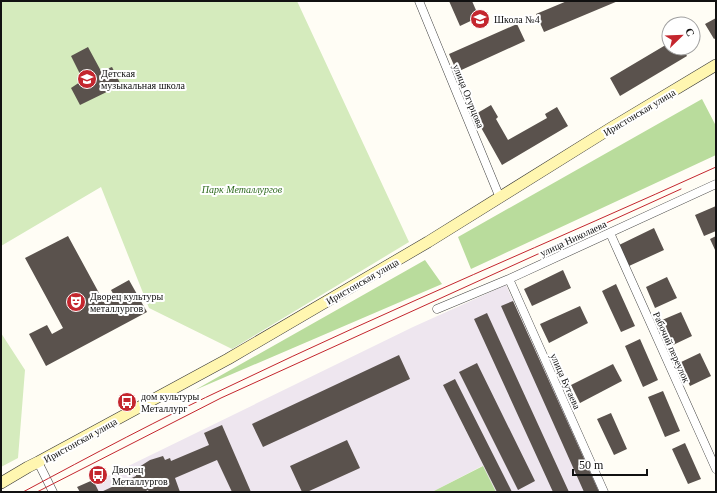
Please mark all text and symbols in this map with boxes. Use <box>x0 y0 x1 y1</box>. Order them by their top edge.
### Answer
school or university icon: Школа №4 <box>469 8 491 30</box>
place label: Школа №4 <box>494 14 540 25</box>
north arrow <box>661 16 701 56</box>
text: С <box>683 26 697 38</box>
street label: улица Огурцова <box>451 63 487 130</box>
school or university icon: Детская музыкальная школа <box>76 68 98 90</box>
place label: Детская музыкальная школа <box>101 68 186 91</box>
street label: Иристонская улица <box>601 86 678 138</box>
park label: Парк Металлургов <box>201 184 283 195</box>
street label: улица Николаева <box>538 218 609 259</box>
street label: Иристонская улица <box>324 256 401 307</box>
theatre icon: Дворец культуры металлургов <box>65 291 87 313</box>
place label: Дворец культуры металлургов <box>90 291 163 314</box>
street label: Рабочий переулок <box>651 310 692 384</box>
street label: улица Бутаева <box>548 352 583 411</box>
bus stop icon: дом культуры Металлург <box>116 391 138 413</box>
place label: дом культуры Металлург <box>141 391 199 414</box>
street label: Иристонская улица <box>42 415 119 465</box>
scale bar <box>573 451 647 477</box>
text: 50 m <box>579 458 604 472</box>
bus stop icon: Дворец Металлургов <box>87 464 109 486</box>
place label: Дворец Металлургов <box>112 464 168 487</box>

